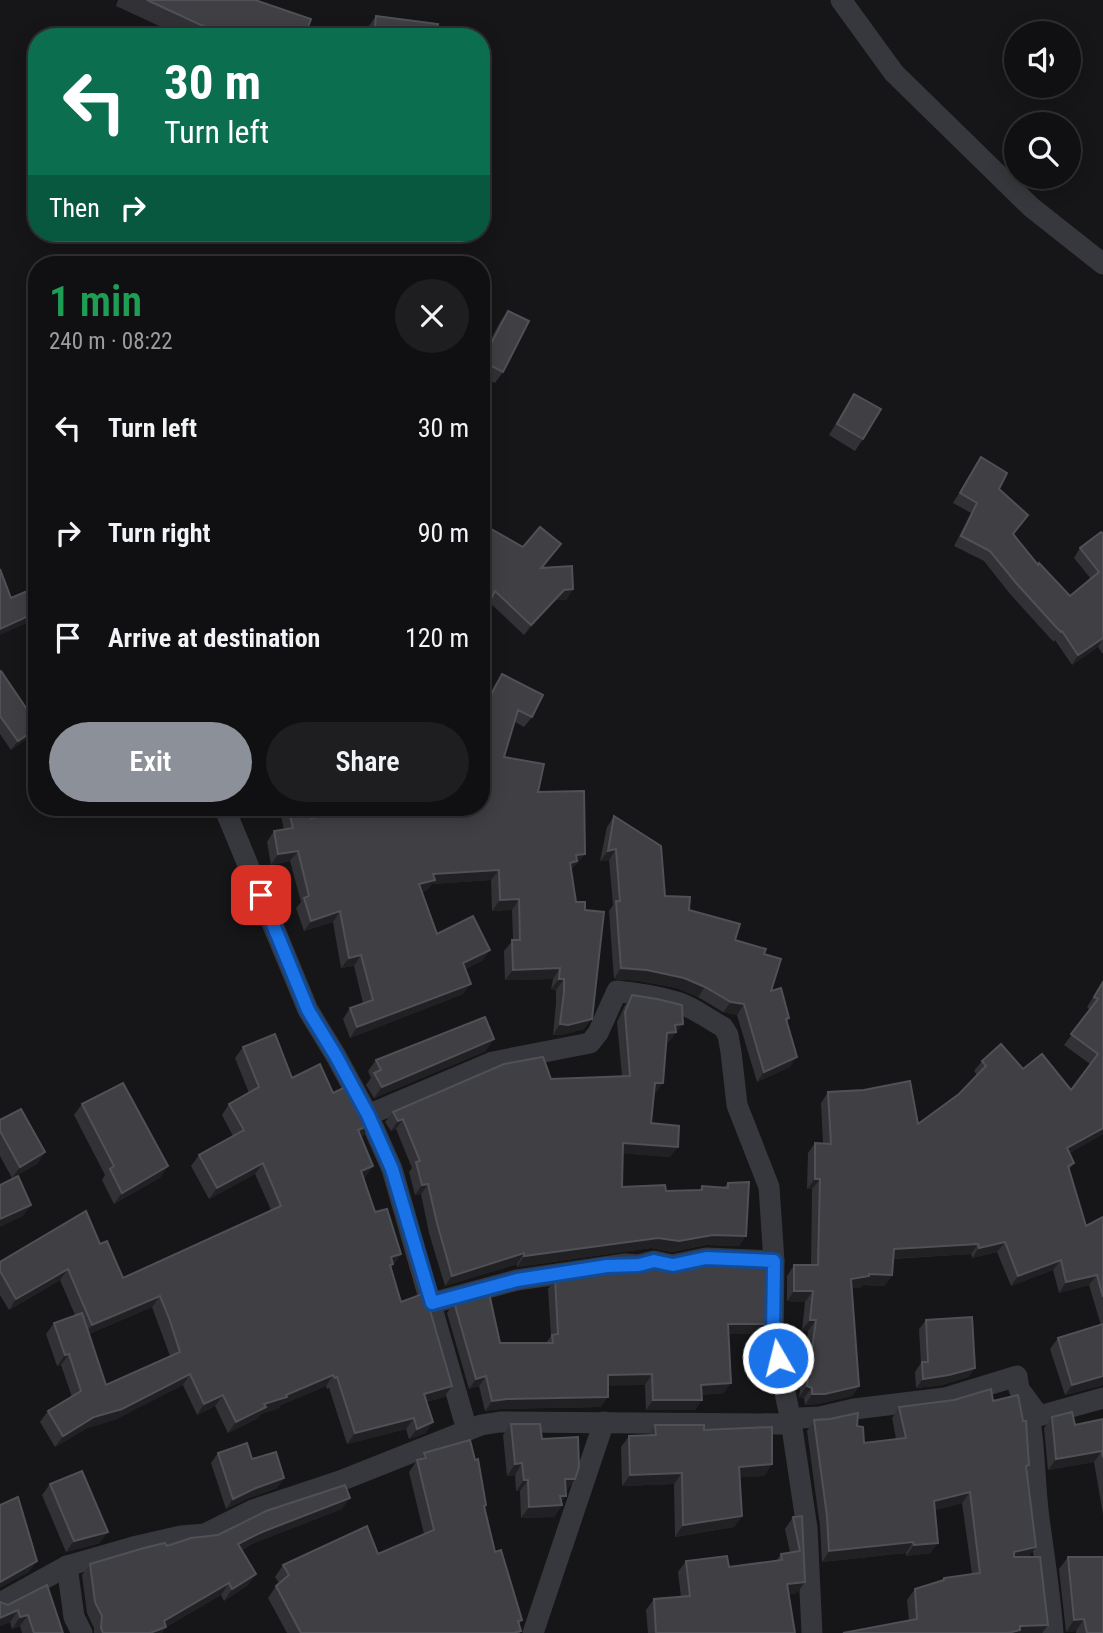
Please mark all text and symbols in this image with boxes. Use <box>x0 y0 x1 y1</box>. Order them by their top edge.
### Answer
map controls <box>1004 21 1081 189</box>
button: sound <box>1004 21 1081 98</box>
text: 30 m <box>164 54 261 111</box>
icon: left <box>49 56 140 147</box>
button: search <box>1004 112 1081 189</box>
text: Turn left <box>164 113 269 151</box>
icon: right <box>114 189 152 227</box>
text: Then <box>49 193 100 223</box>
text: 1 min <box>49 277 142 326</box>
button: close <box>395 279 469 353</box>
text: 240 m · 08:22 <box>49 328 173 355</box>
icon: left <box>49 409 87 447</box>
text: Turn left <box>108 413 197 443</box>
text: 30 m <box>418 413 469 443</box>
icon: right <box>49 514 87 552</box>
text: Turn right <box>108 518 210 548</box>
text: 90 m <box>418 518 469 548</box>
icon: arrive <box>49 619 87 657</box>
text: Arrive at destination <box>108 623 320 653</box>
text: 120 m <box>405 623 469 653</box>
button: Exit <box>49 722 252 802</box>
button: Share <box>266 722 469 802</box>
pin <box>231 865 291 925</box>
icon: arrive <box>242 876 280 914</box>
position arrow <box>741 1321 815 1395</box>

